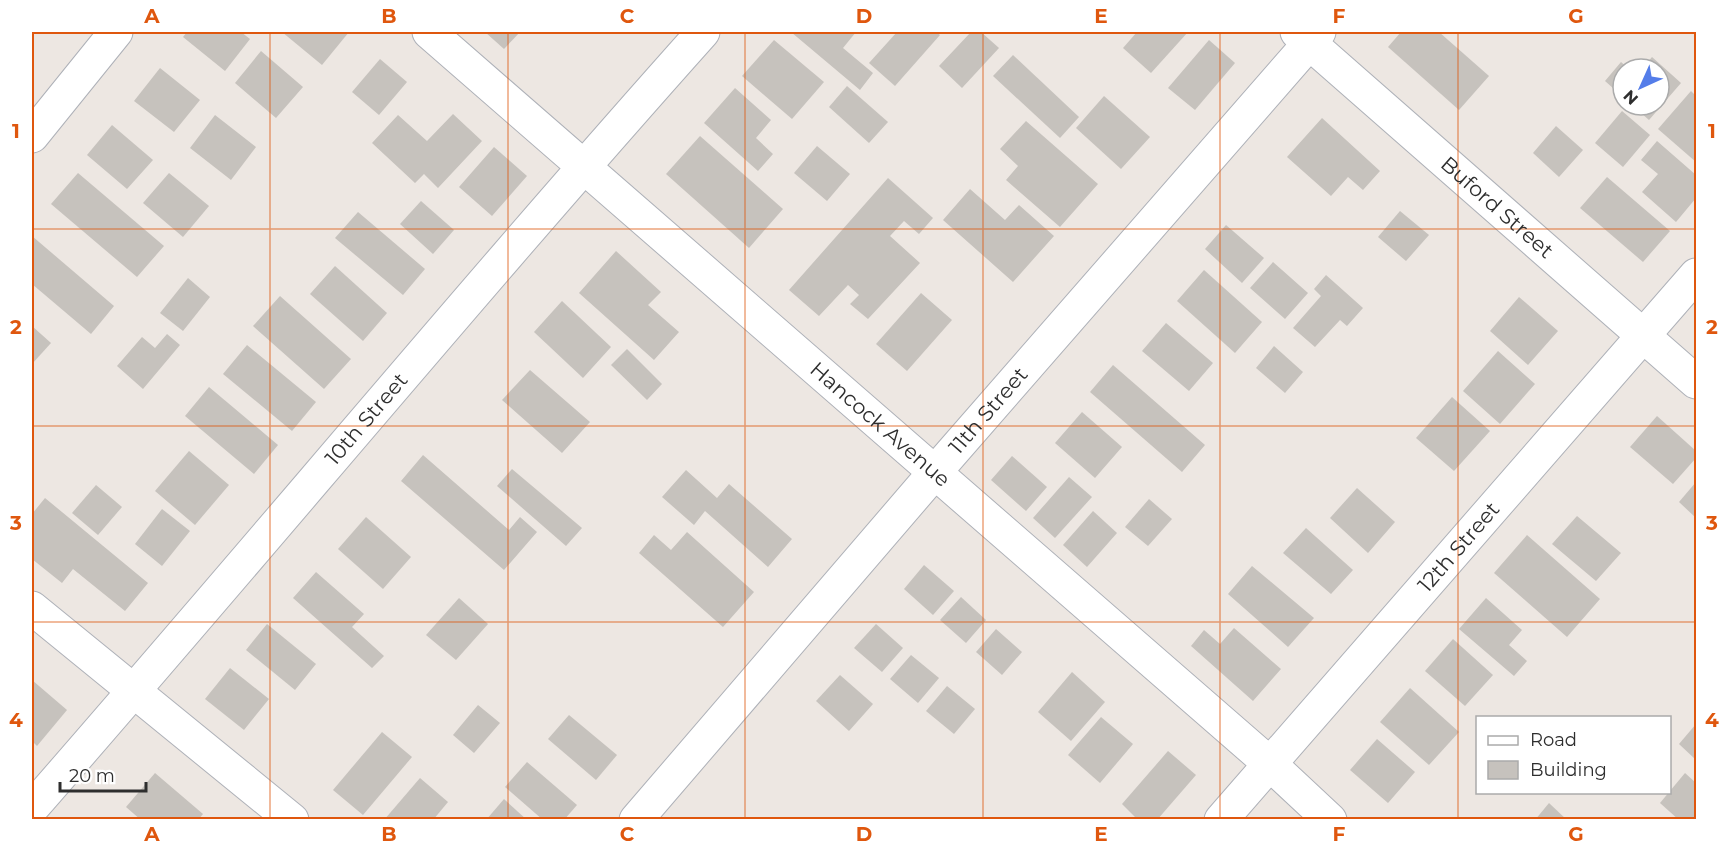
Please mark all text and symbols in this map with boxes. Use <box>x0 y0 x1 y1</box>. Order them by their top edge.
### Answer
text: A <box>143 4 160 28</box>
text: B <box>381 4 397 28</box>
text: C <box>620 4 635 28</box>
text: D <box>856 4 872 28</box>
text: E <box>1094 4 1108 28</box>
text: F <box>1333 4 1346 28</box>
text: G <box>1568 4 1584 28</box>
north arrow <box>1611 57 1671 117</box>
text: N <box>1619 86 1642 109</box>
text: 1 <box>12 119 20 143</box>
text: 1 <box>1708 119 1716 143</box>
street label: Buford Street <box>1436 151 1559 263</box>
text: 2 <box>10 315 22 339</box>
text: 2 <box>1706 315 1718 339</box>
street label: Hancock Avenue <box>805 357 956 492</box>
street label: 11th Street <box>943 362 1033 459</box>
street label: 10th Street <box>320 368 413 470</box>
street label: 12th Street <box>1412 497 1504 597</box>
text: 3 <box>9 511 22 535</box>
text: 3 <box>1705 511 1718 535</box>
text: 4 <box>9 708 23 732</box>
text: 4 <box>1705 708 1719 732</box>
legend <box>1476 716 1671 794</box>
text: Road <box>1530 729 1577 751</box>
scale bar <box>60 755 146 793</box>
text: Building <box>1530 759 1607 781</box>
text: 20 m <box>69 765 115 787</box>
text: A <box>143 822 160 846</box>
text: B <box>381 822 397 846</box>
text: C <box>620 822 635 846</box>
text: D <box>856 822 872 846</box>
text: E <box>1094 822 1108 846</box>
text: F <box>1333 822 1346 846</box>
text: G <box>1568 822 1584 846</box>

